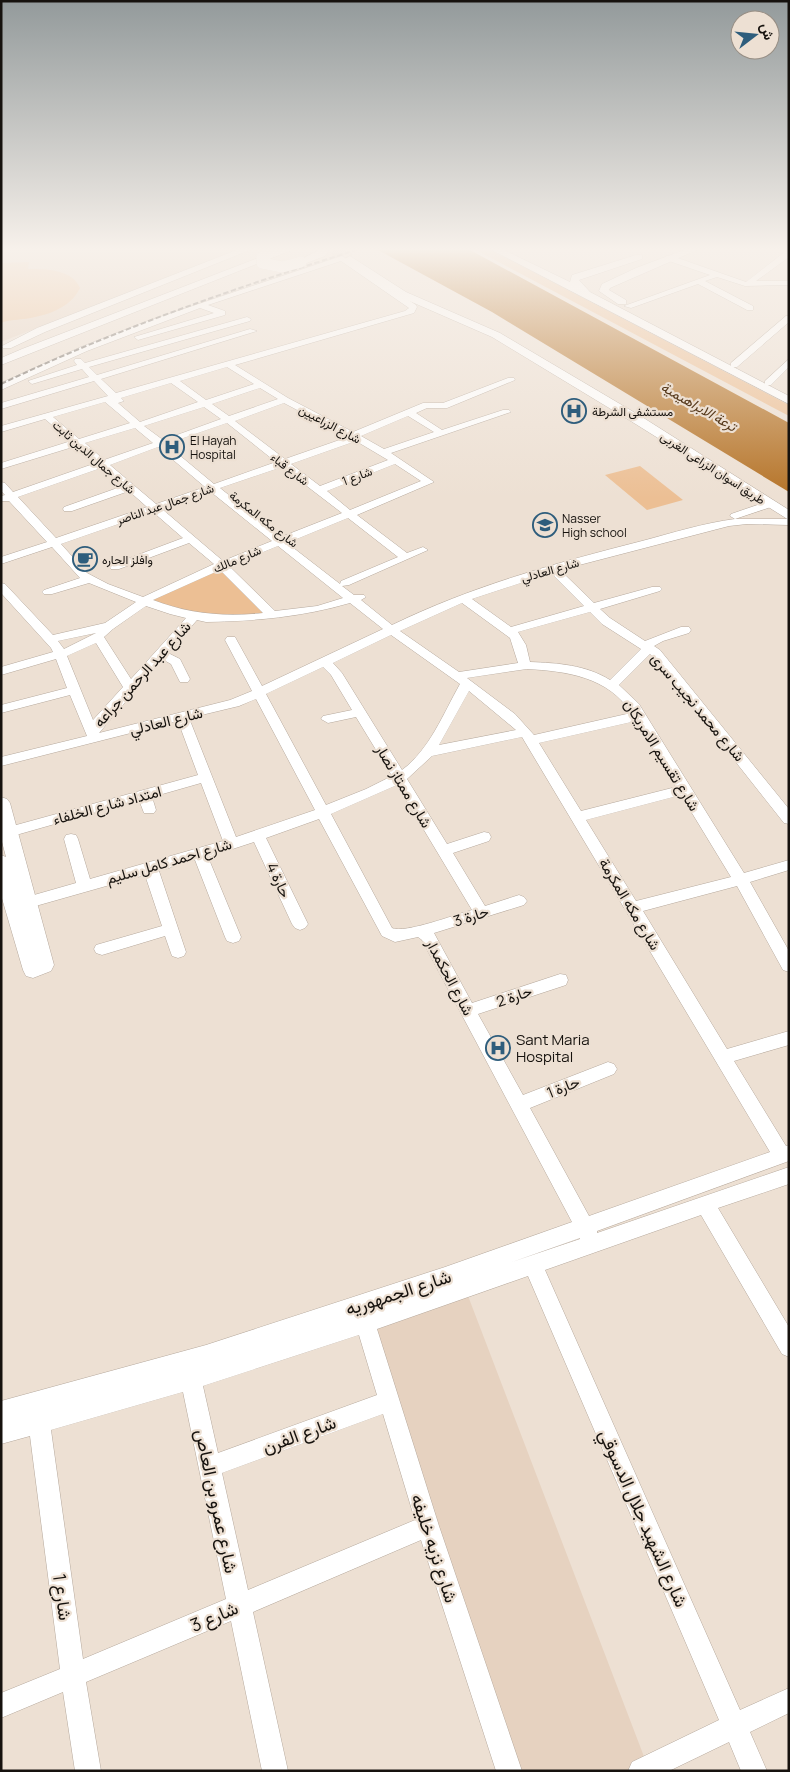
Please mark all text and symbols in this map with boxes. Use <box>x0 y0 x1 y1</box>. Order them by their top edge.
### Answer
north arrow <box>730 10 780 60</box>
text: ش <box>757 21 779 42</box>
water label: ترعة الابراهيمية <box>658 377 742 436</box>
hospital icon: مستشفى الشرطة <box>561 398 587 424</box>
street label: شارع الزراعيين <box>296 401 364 448</box>
place label: مستشفى الشرطة <box>592 403 673 420</box>
street label: شارع جمال الدين ثابت <box>48 416 139 498</box>
street label: طريق اسوان الزراعى الغربى <box>657 428 769 508</box>
place label: El Hayah Hospital <box>190 432 236 463</box>
hospital icon: El Hayah Hospital <box>159 434 185 460</box>
street label: شارع قباء <box>267 449 313 490</box>
street label: شارع 1 <box>339 462 375 490</box>
street label: شارع جمال عبد الناصر <box>113 479 216 530</box>
street label: شارع مكه المكرمة <box>225 487 302 552</box>
place label: Nasser High school <box>562 510 627 541</box>
school or university icon: Nasser High school <box>532 512 558 538</box>
street label: شارع مالك <box>210 541 264 578</box>
cafe icon: وافلز الحاره <box>72 546 98 572</box>
place label: وافلز الحاره <box>102 551 153 568</box>
street label: شارع العادلي <box>519 554 582 588</box>
street label: شارع عبد الرحمن جراعه <box>89 616 196 732</box>
street label: شارع محمد نجيب سرى <box>645 648 750 767</box>
street label: شارع تقسيم الامريكان <box>618 695 705 816</box>
street label: شارع العادلي <box>127 702 206 743</box>
street label: شارع ممتاز نصار <box>369 740 437 832</box>
street label: امتداد شارع الخلفاء <box>50 780 164 831</box>
street label: شارع احمد كامل سليم <box>104 833 235 890</box>
street label: شارع مكه المكرمة <box>593 854 666 955</box>
street label: حارة 4 <box>262 859 296 901</box>
street label: حارة 3 <box>451 900 491 932</box>
street label: شارع الحكمدار <box>420 934 479 1020</box>
street label: حارة 2 <box>493 980 535 1012</box>
place label: Sant Maria Hospital <box>516 1029 590 1067</box>
hospital icon: Sant Maria Hospital <box>485 1035 511 1061</box>
street label: حارة 1 <box>543 1071 583 1103</box>
street label: شارع الجمهوريه <box>342 1264 454 1321</box>
street label: شارع الفرن <box>259 1410 339 1459</box>
street label: شارع الشهيد جلال الدسوقي <box>590 1425 694 1612</box>
street label: شارع عمرو بن العاص <box>189 1427 244 1575</box>
street label: شارع نزيه خليفه <box>405 1491 464 1606</box>
street label: شارع 1 <box>47 1572 78 1622</box>
street label: شارع 3 <box>186 1595 242 1638</box>

